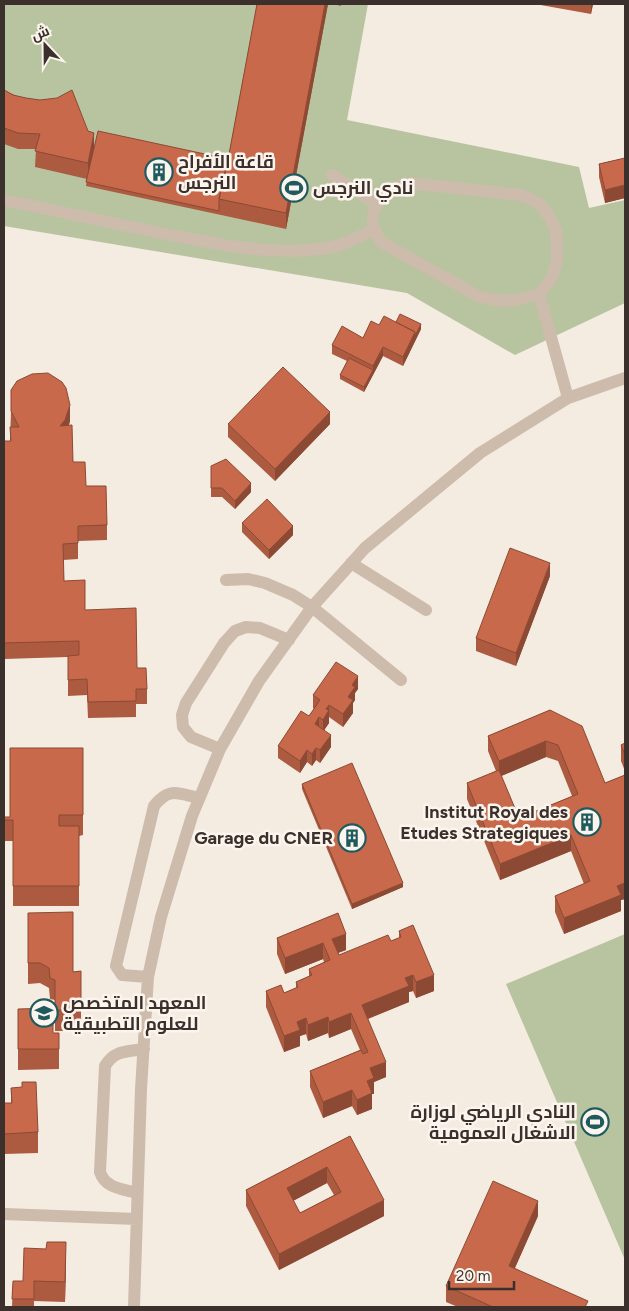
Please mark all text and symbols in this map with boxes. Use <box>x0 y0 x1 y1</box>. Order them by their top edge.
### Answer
north arrow <box>20 20 70 70</box>
text: ش <box>29 22 52 45</box>
place label: قاعة الأفراح النرجس <box>178 151 274 194</box>
building icon: قاعة الأفراح النرجس <box>144 157 174 187</box>
sports icon: نادي النرجس <box>279 173 309 203</box>
place label: نادي النرجس <box>313 177 413 202</box>
place label: Institut Royal des Etudes Strategiques <box>400 801 569 844</box>
building icon: Institut Royal des Etudes Strategiques <box>572 807 602 837</box>
building icon: Garage du CNER <box>337 823 367 853</box>
place label: Garage du CNER <box>194 827 333 849</box>
place label: المعهد المتخصص للعلوم التطبيقية <box>63 992 207 1036</box>
school or university icon: المعهد المتخصص للعلوم التطبيقية <box>29 998 59 1028</box>
place label: النادي الرياضي لوزارة الاشغال العمومية <box>410 1101 576 1144</box>
sports icon: النادي الرياضي لوزارة الاشغال العمومية <box>580 1107 610 1137</box>
scale bar <box>449 1258 514 1290</box>
text: 20 m <box>456 1267 490 1285</box>

